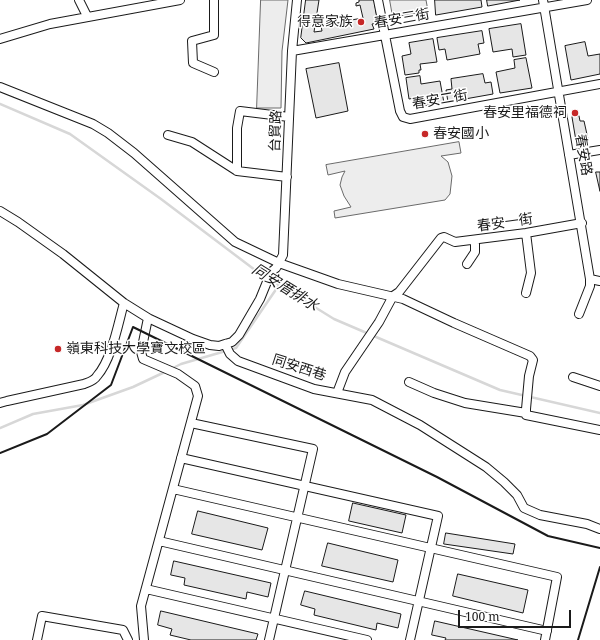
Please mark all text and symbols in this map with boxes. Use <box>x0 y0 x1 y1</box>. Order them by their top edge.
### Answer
street label: 春安三街 <box>373 6 431 32</box>
place label: 得意家族 <box>297 14 353 30</box>
marker: 得意家族 <box>356 17 366 27</box>
street label: 春安二街 <box>411 87 469 113</box>
place label: 春安里福德祠 <box>483 105 567 121</box>
marker: 春安里福德祠 <box>570 108 580 118</box>
street label: 台貿路 <box>267 110 285 152</box>
place label: 春安國小 <box>433 126 489 142</box>
marker: 春安國小 <box>420 129 430 139</box>
street label: 春安路 <box>571 133 595 177</box>
street label: 春安一街 <box>476 211 534 235</box>
water label: 同安厝排水 <box>248 260 322 316</box>
place label: 嶺東科技大學寶文校區 <box>66 341 206 357</box>
marker: 嶺東科技大學寶文校區 <box>53 344 63 354</box>
street label: 同安西巷 <box>270 351 328 385</box>
scale bar <box>460 602 573 628</box>
text: 100 m <box>465 608 500 625</box>

